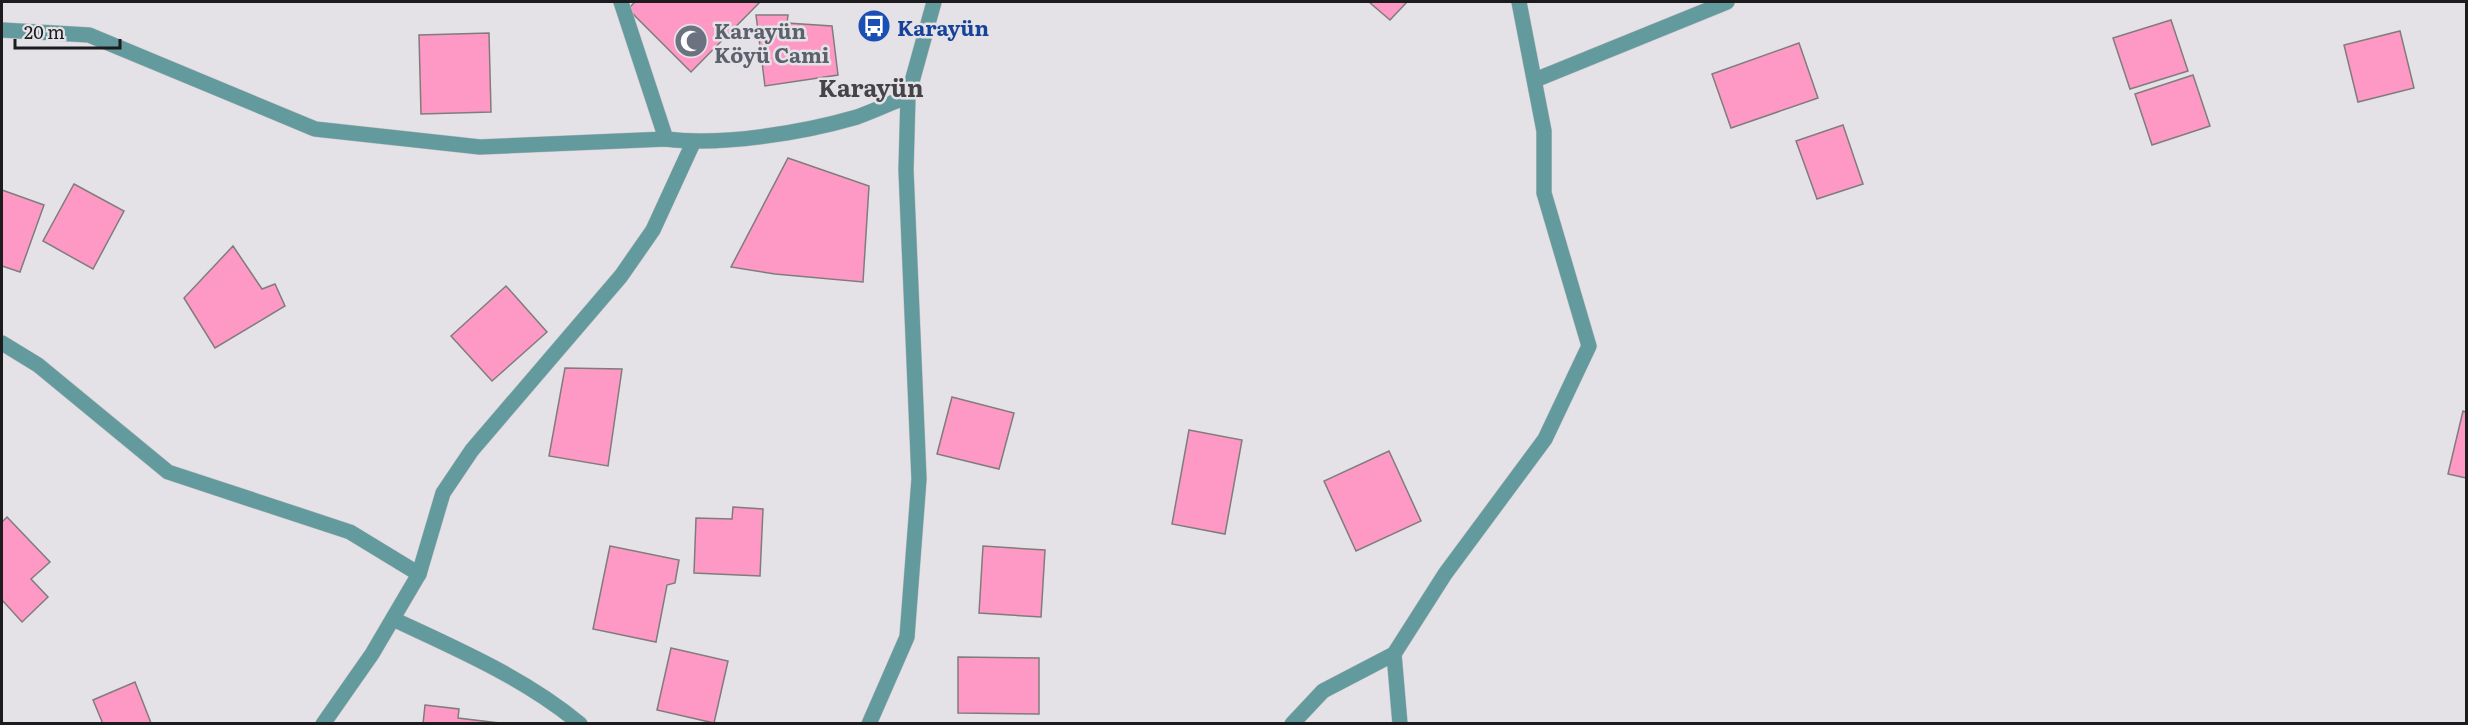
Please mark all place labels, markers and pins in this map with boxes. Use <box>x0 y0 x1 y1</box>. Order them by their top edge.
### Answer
bus stop icon: Karayün <box>856 8 892 44</box>
place label: Karayün <box>897 11 990 42</box>
place label: Karayün Köyü Cami <box>714 14 830 69</box>
mosque icon: Karayün Köyü Cami <box>673 23 709 59</box>

